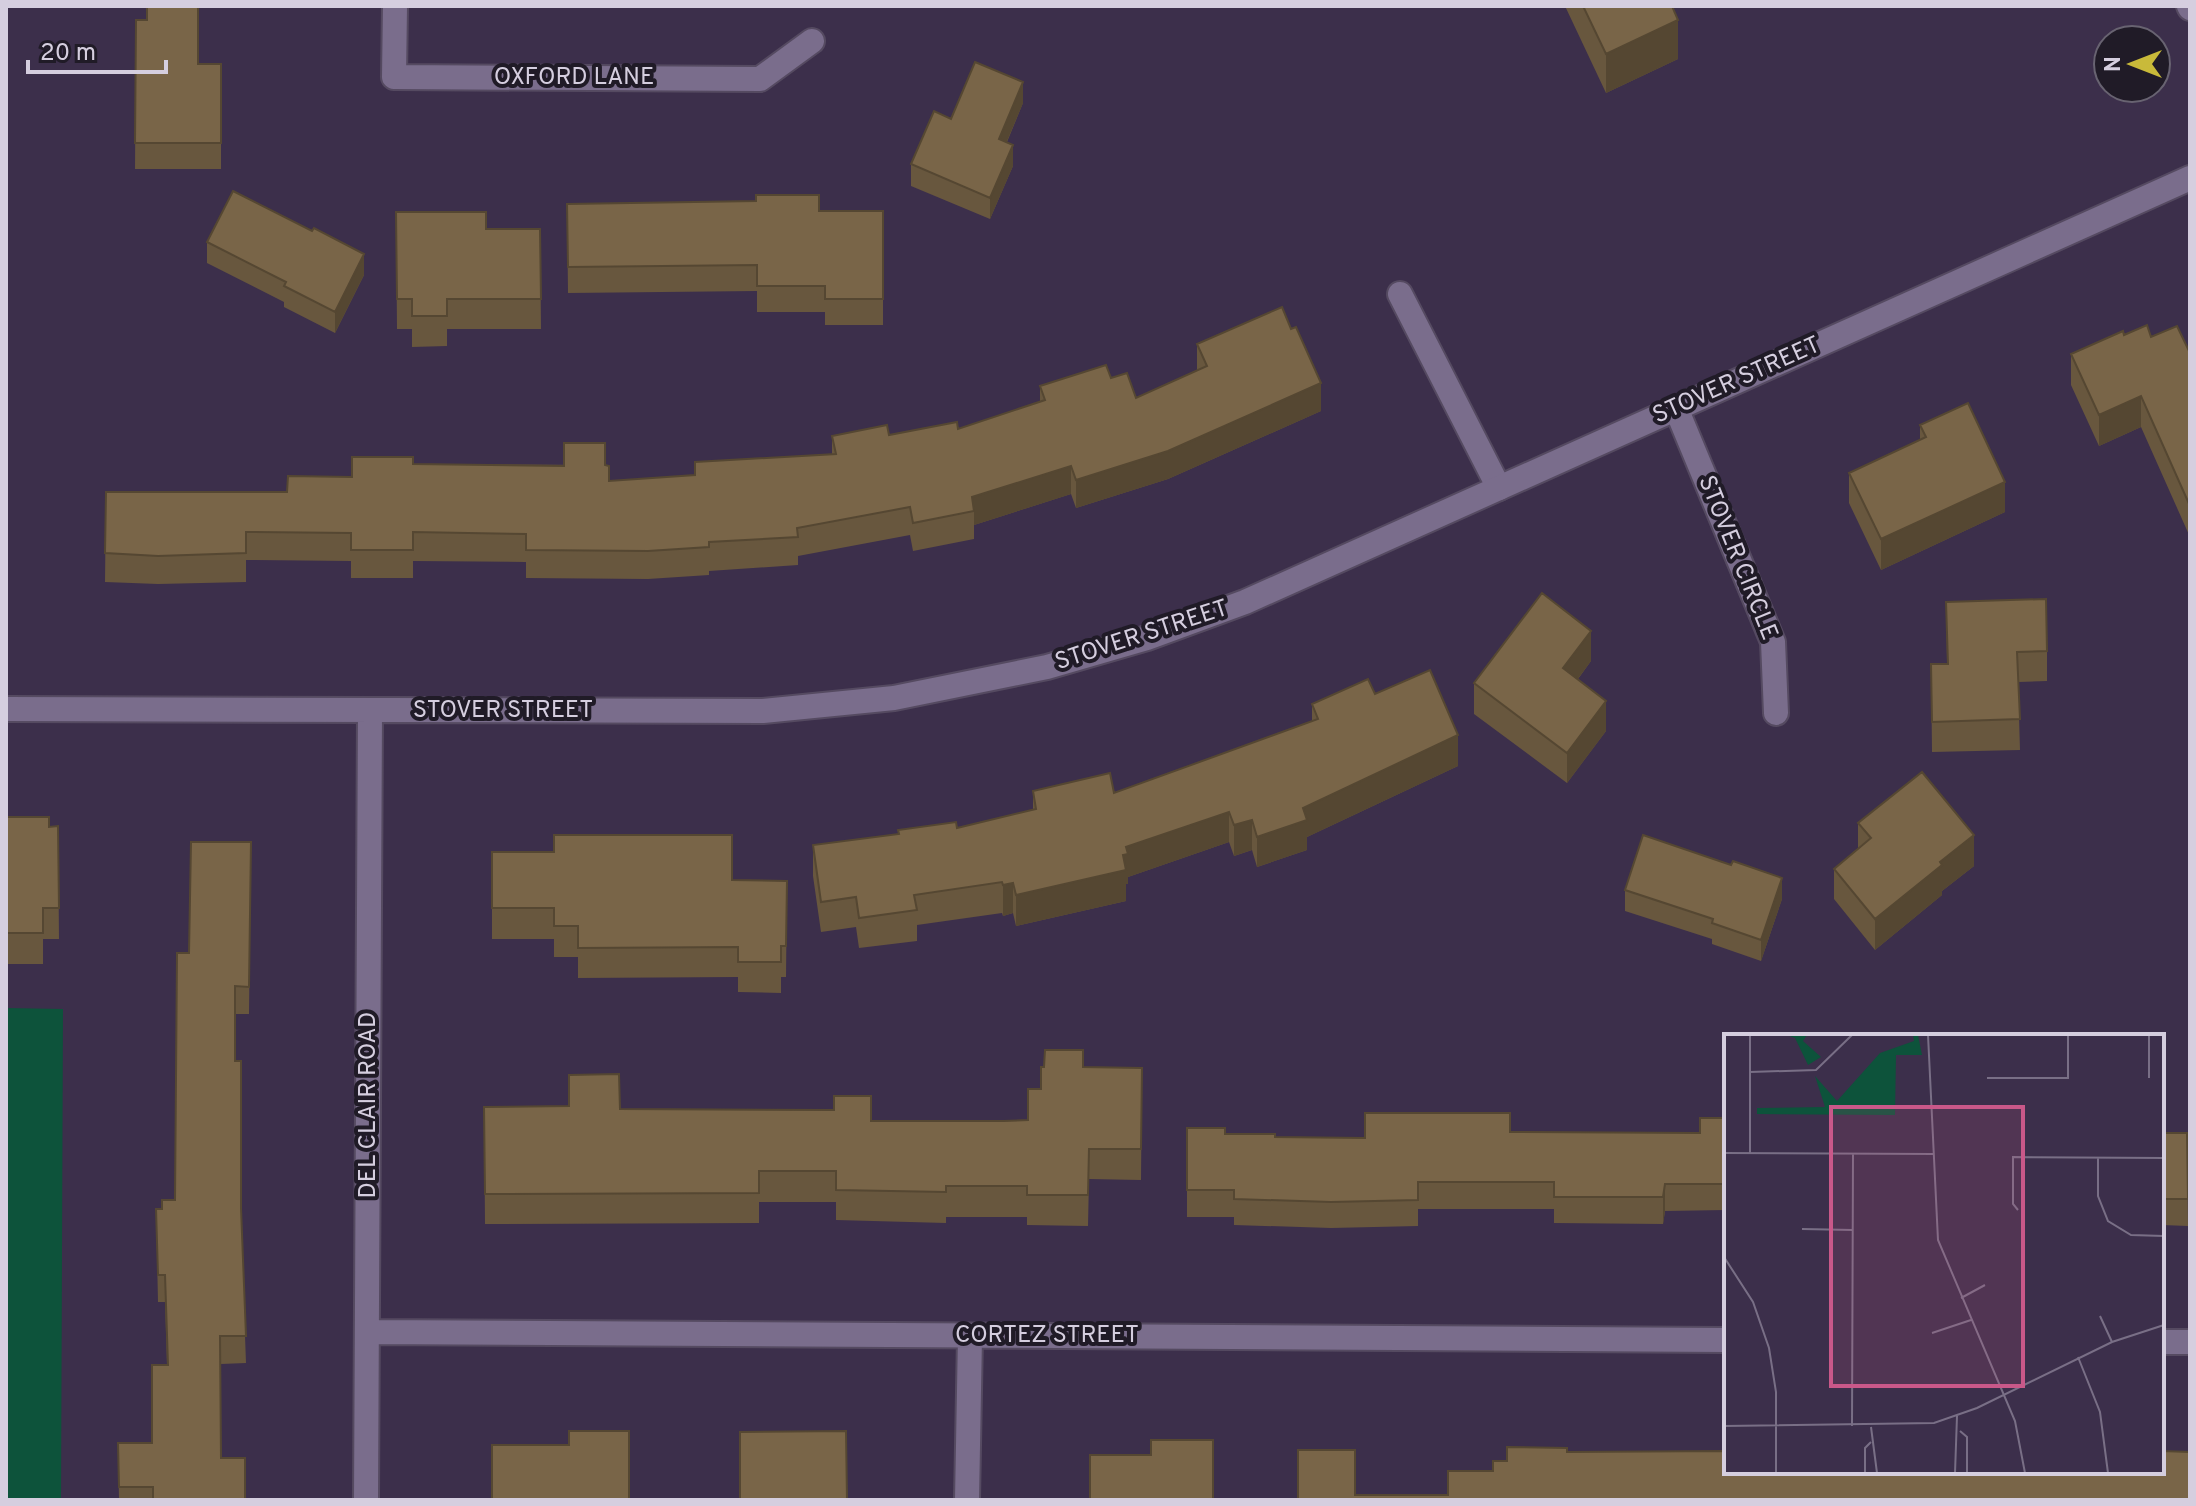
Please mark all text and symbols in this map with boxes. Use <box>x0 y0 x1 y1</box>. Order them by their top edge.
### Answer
scale bar <box>28 24 166 74</box>
north arrow <box>2092 24 2172 104</box>
text: 20 m <box>40 39 96 69</box>
text: N <box>2101 56 2128 72</box>
street label: OXFORD LANE <box>494 63 654 93</box>
street label: STOVER STREET <box>1648 331 1826 431</box>
street label: STOVER CIRCLE <box>1690 471 1784 645</box>
street label: STOVER STREET <box>1052 594 1232 678</box>
street label: STOVER STREET <box>413 696 593 726</box>
street label: DEL CLAIR ROAD <box>354 1012 384 1198</box>
inset map <box>1724 1034 2164 1474</box>
street label: CORTEZ STREET <box>955 1321 1139 1351</box>

